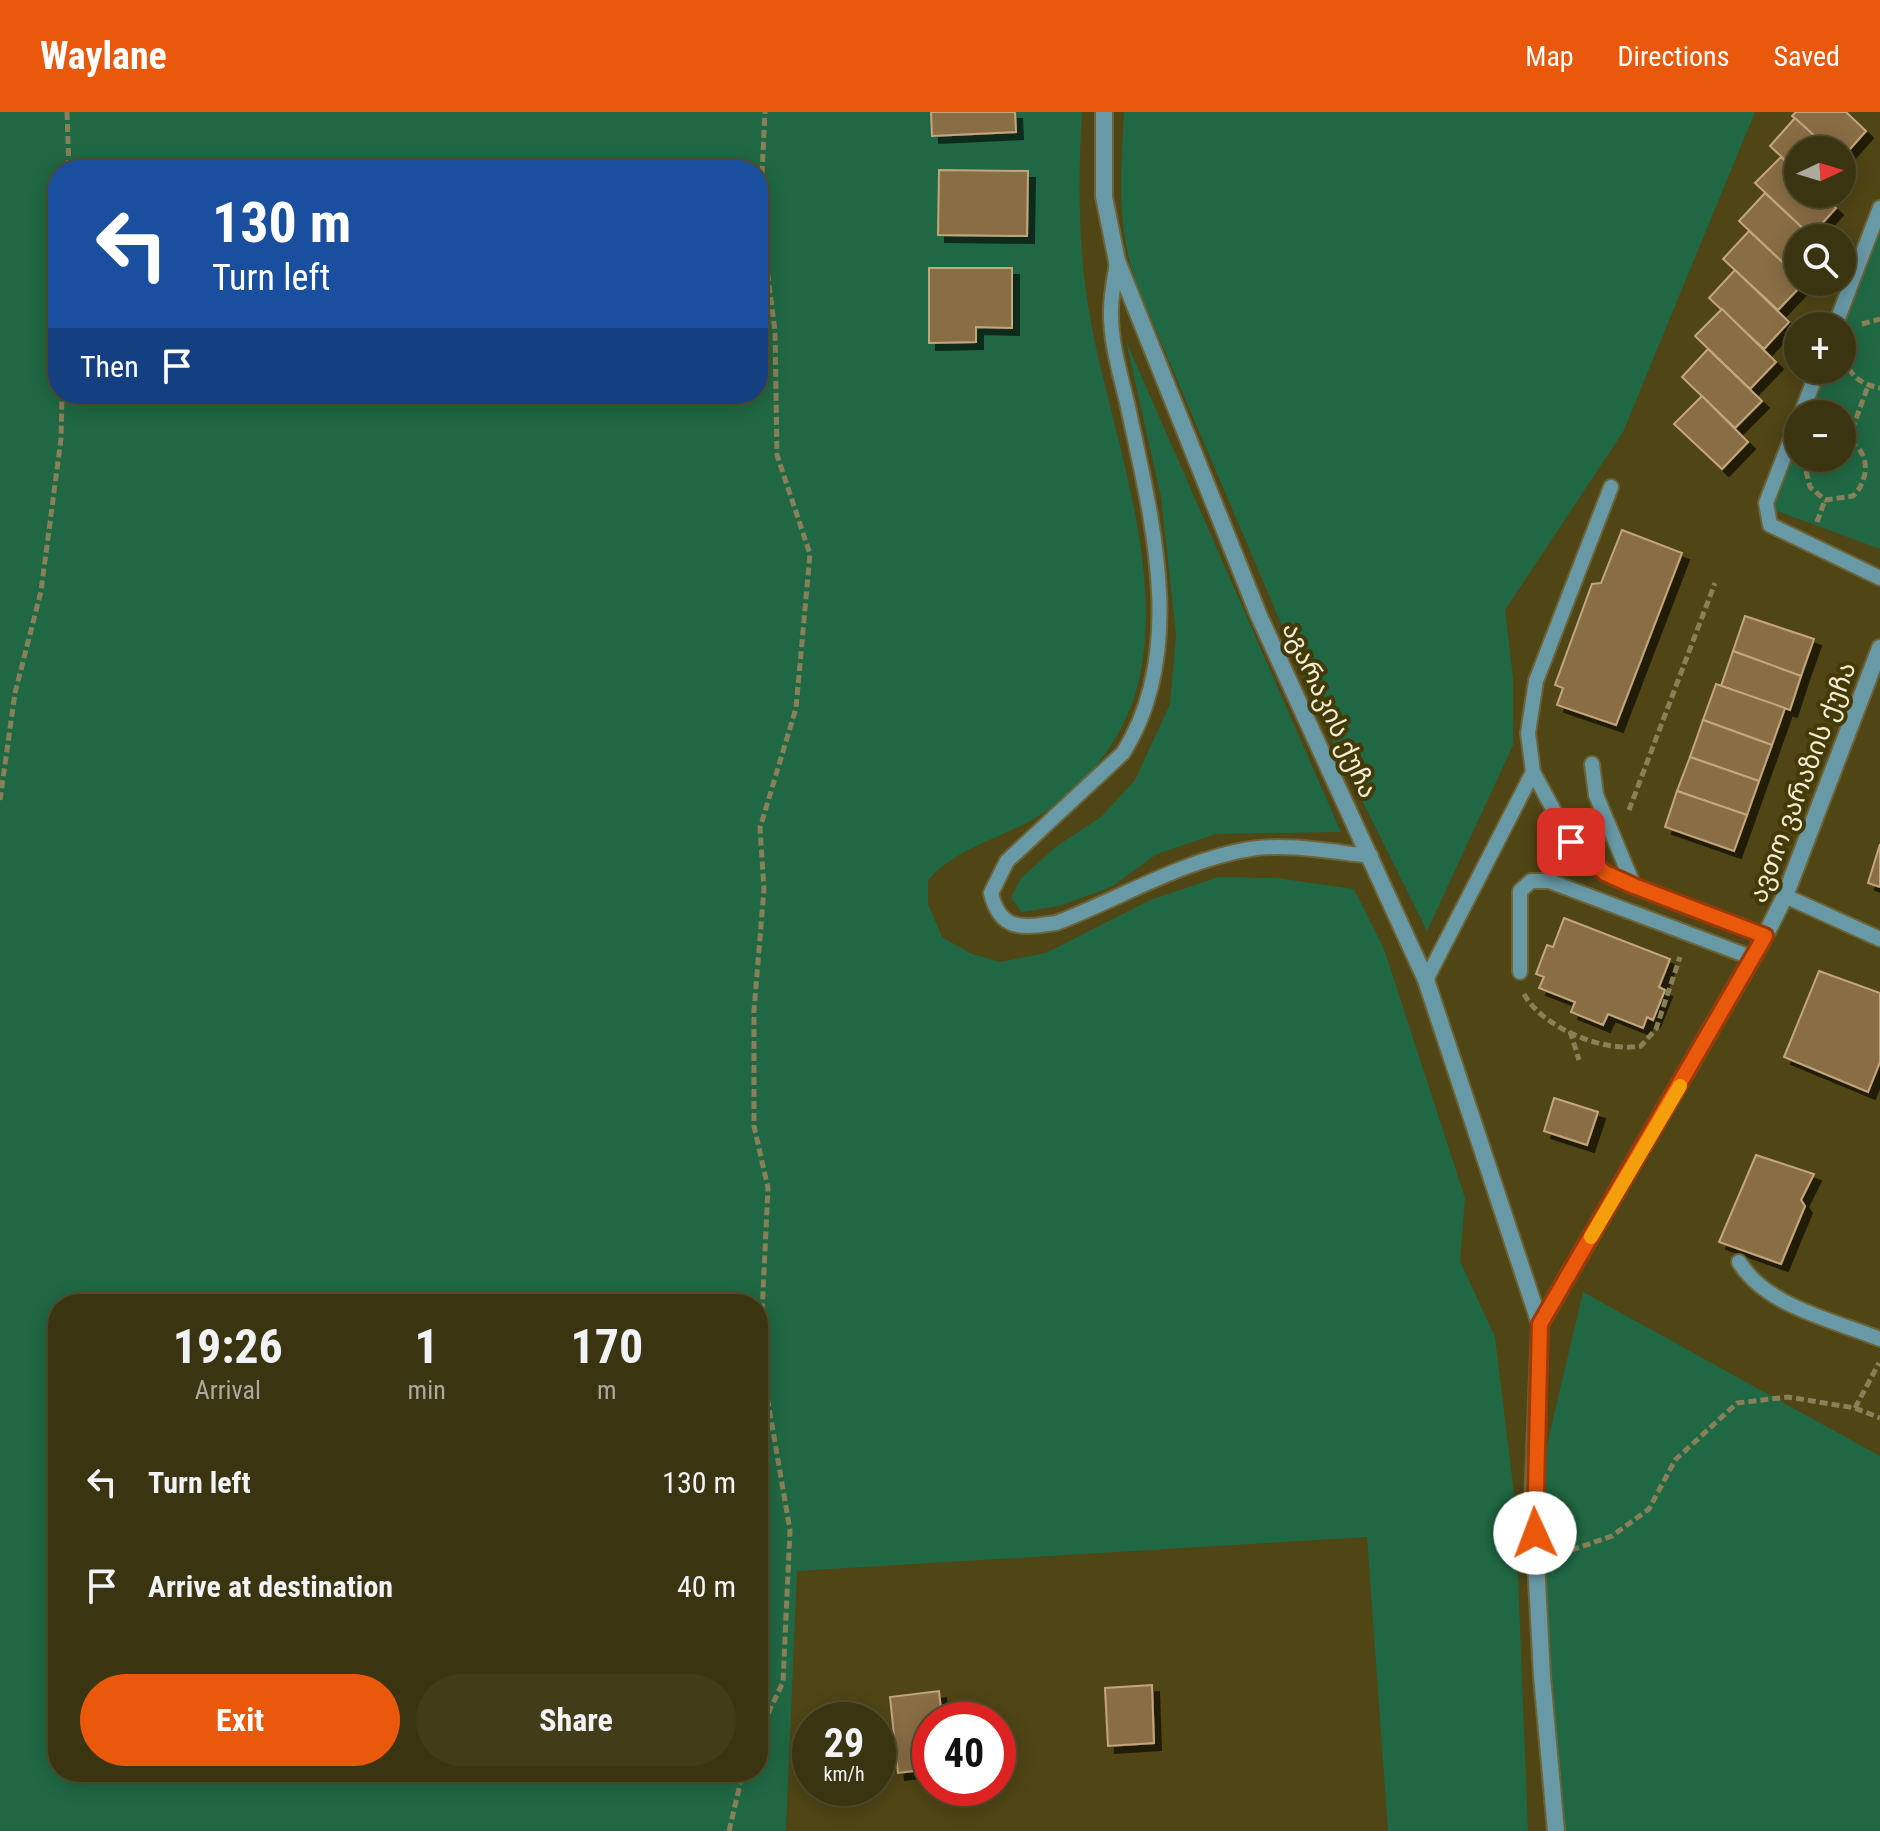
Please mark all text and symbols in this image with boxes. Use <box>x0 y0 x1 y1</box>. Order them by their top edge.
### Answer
text: Waylane <box>40 34 167 78</box>
text: Map <box>1525 40 1574 73</box>
text: Directions <box>1618 40 1729 73</box>
text: Saved <box>1773 40 1840 73</box>
north arrow <box>1784 136 1856 208</box>
map controls <box>1784 136 1856 472</box>
text: 130 m <box>212 190 351 256</box>
icon: left <box>80 192 184 296</box>
button: search <box>1784 224 1856 296</box>
text: Turn left <box>212 257 330 299</box>
button: + <box>1784 312 1856 384</box>
icon: arrive <box>155 344 199 388</box>
text: Then <box>80 349 139 384</box>
button: − <box>1784 400 1856 472</box>
street label: აგარაკის ქუჩა <box>1276 617 1384 803</box>
street label: ავთო ვარაზის ქუჩა <box>1742 657 1862 907</box>
pin <box>1537 808 1605 876</box>
icon: arrive <box>1549 820 1593 864</box>
text: 19:26 <box>173 1318 283 1375</box>
text: 1 <box>415 1318 439 1375</box>
text: 170 <box>570 1318 643 1375</box>
text: Arrival <box>195 1375 261 1405</box>
text: min <box>408 1375 446 1405</box>
text: m <box>597 1375 617 1405</box>
icon: left <box>80 1460 124 1504</box>
text: Turn left <box>148 1465 251 1500</box>
text: 130 m <box>662 1465 736 1500</box>
position arrow <box>1493 1491 1577 1575</box>
icon: arrive <box>80 1564 124 1608</box>
text: Arrive at destination <box>148 1569 393 1604</box>
text: 40 m <box>677 1569 736 1604</box>
button: Exit <box>80 1674 400 1766</box>
button: Share <box>416 1674 736 1766</box>
speed limit sign: 40 <box>912 1702 1016 1806</box>
text: 29 <box>824 1720 864 1767</box>
text: km/h <box>823 1762 865 1786</box>

